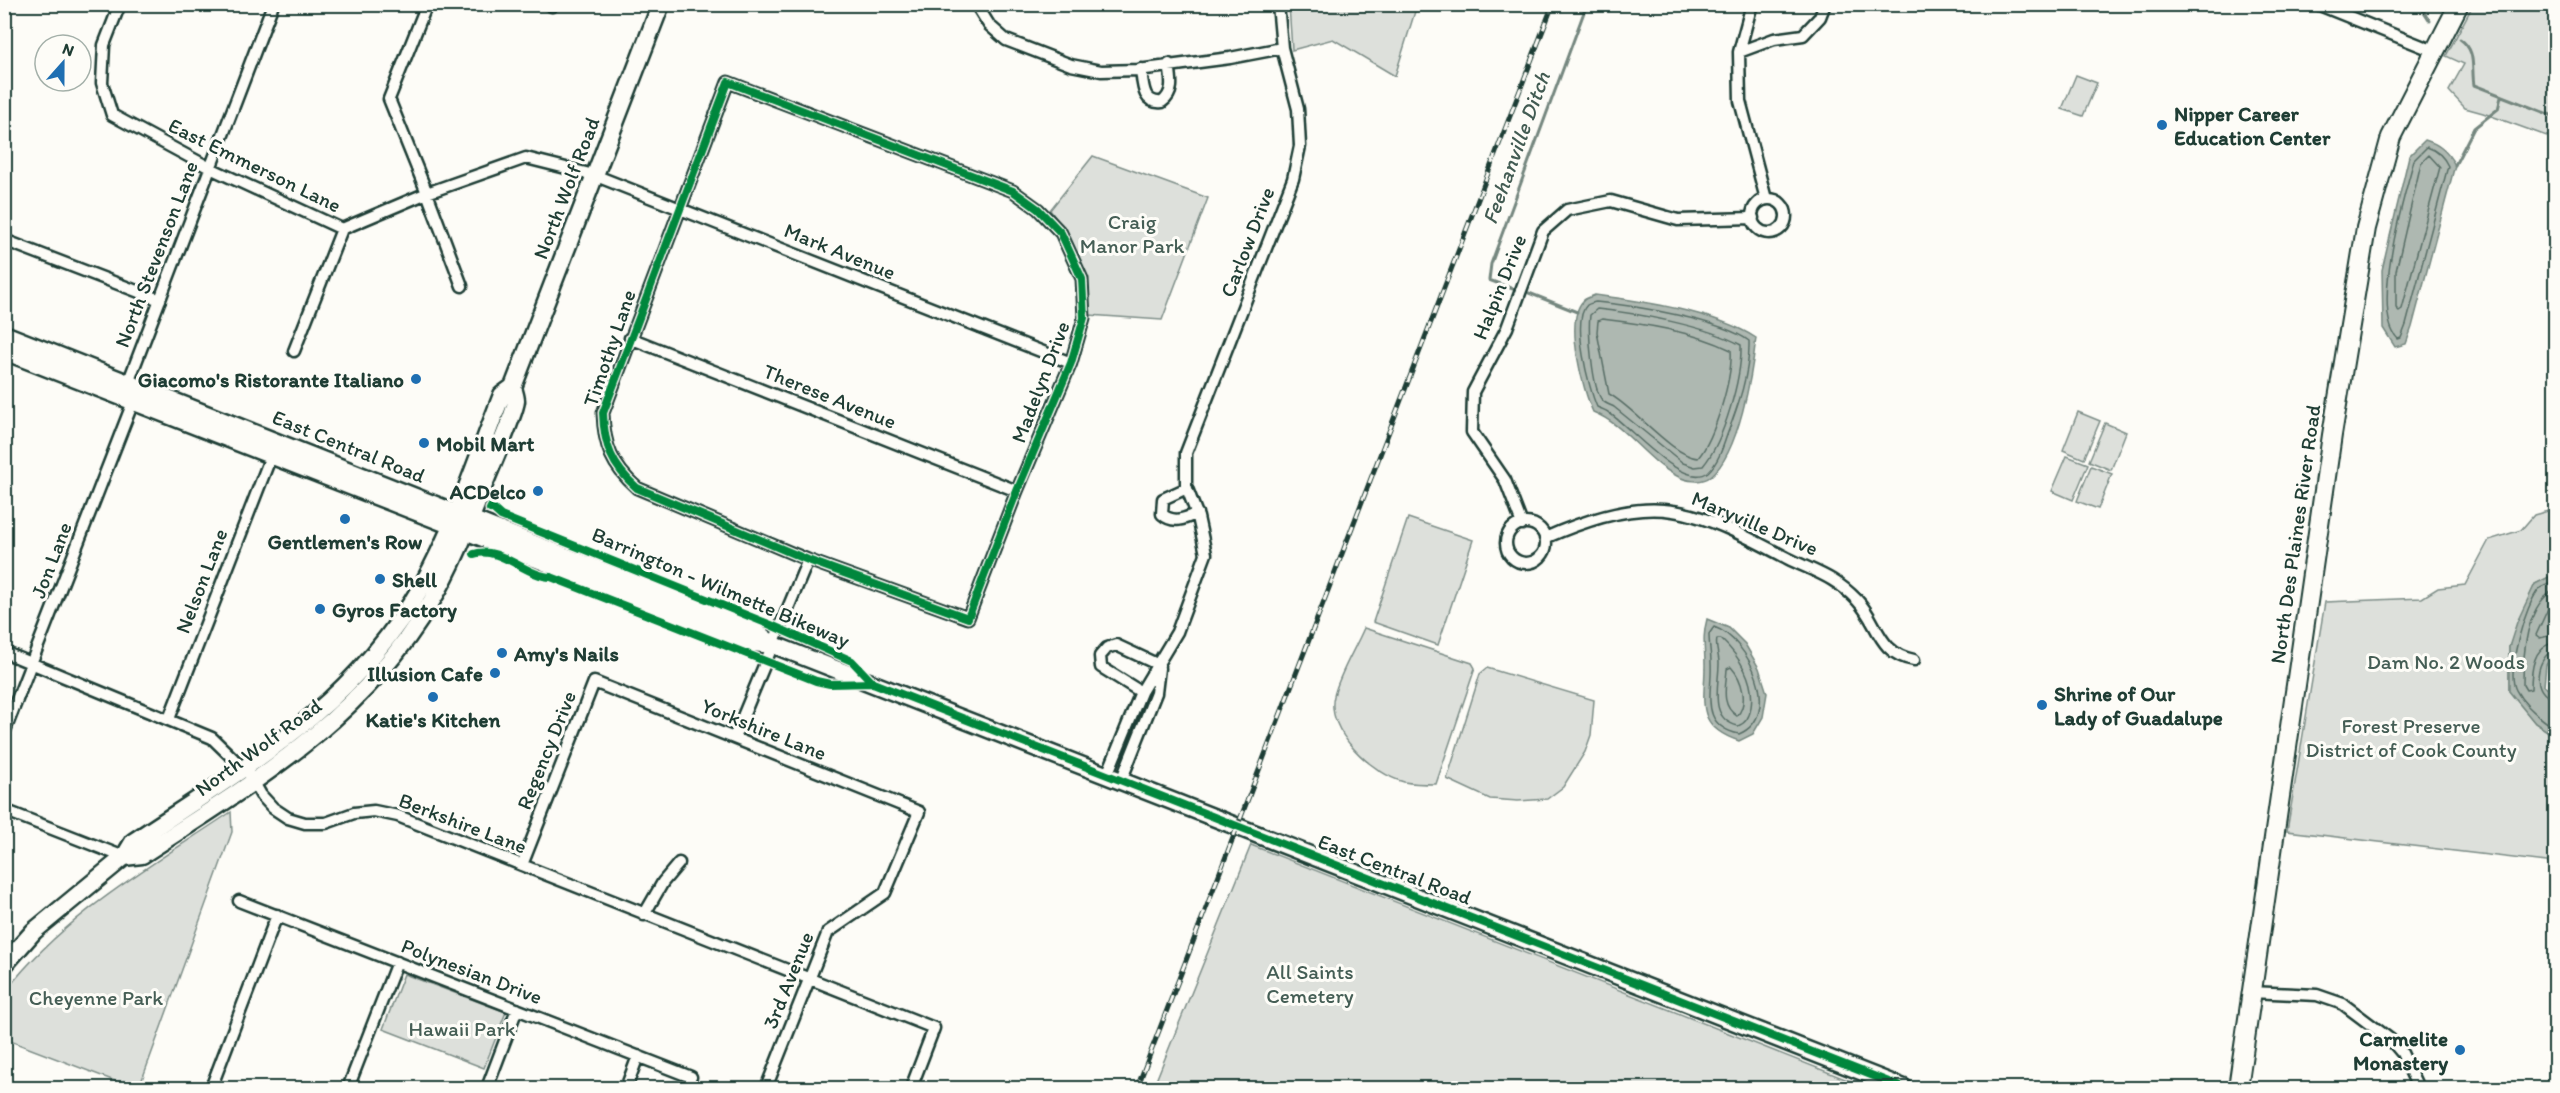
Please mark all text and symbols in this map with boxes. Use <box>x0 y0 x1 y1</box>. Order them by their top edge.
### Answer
north arrow <box>33 33 93 93</box>
text: N <box>60 39 77 60</box>
water label: Feehanville Ditch <box>1476 67 1556 228</box>
place label: Nipper Career Education Center <box>2174 101 2331 150</box>
street label: East Emmerson Lane <box>165 112 345 218</box>
street label: North Wolf Road <box>527 113 605 263</box>
marker: Nipper Career Education Center <box>2155 118 2169 132</box>
street label: North Stevenson Lane <box>109 157 203 351</box>
street label: Carlow Drive <box>1215 183 1279 301</box>
park label: Craig Manor Park <box>1080 209 1184 258</box>
street label: Mark Avenue <box>781 217 899 285</box>
street label: Halpin Drive <box>1467 231 1531 343</box>
street label: Timothy Lane <box>577 286 641 410</box>
street label: Madelyn Drive <box>1005 318 1075 446</box>
street label: Therese Avenue <box>760 358 900 434</box>
place label: Giacomo's Ristorante Italiano <box>138 367 404 392</box>
marker: Giacomo's Ristorante Italiano <box>409 372 423 386</box>
street label: North Des Plaines River Road <box>2264 402 2326 665</box>
street label: East Central Road <box>269 404 429 488</box>
place label: Mobil Mart <box>436 431 534 456</box>
marker: Mobil Mart <box>417 436 431 450</box>
place label: ACDelco <box>449 479 526 504</box>
marker: ACDelco <box>531 484 545 498</box>
street label: Maryville Drive <box>1688 485 1822 561</box>
marker: Gentlemen's Row <box>338 512 352 526</box>
street label: Jon Lane <box>25 518 77 602</box>
street label: Barrington - Wilmette Bikeway <box>588 521 854 653</box>
street label: Nelson Lane <box>170 525 232 637</box>
place label: Gentlemen's Row <box>268 529 423 554</box>
place label: Shell <box>392 567 438 592</box>
marker: Shell <box>373 572 387 586</box>
place label: Gyros Factory <box>332 597 457 623</box>
marker: Gyros Factory <box>313 602 327 616</box>
place label: Amy's Nails <box>513 641 619 667</box>
marker: Amy's Nails <box>495 646 509 660</box>
park label: Dam No. 2 Woods <box>2367 649 2525 674</box>
place label: Illusion Cafe <box>367 661 483 686</box>
marker: Illusion Cafe <box>488 666 502 680</box>
place label: Shrine of Our Lady of Guadalupe <box>2054 681 2223 731</box>
street label: Regency Drive <box>511 687 581 813</box>
marker: Katie's Kitchen <box>426 690 440 704</box>
street label: North Wolf Road <box>190 692 327 801</box>
street label: Yorkshire Lane <box>698 693 830 765</box>
marker: Shrine of Our Lady of Guadalupe <box>2035 698 2049 712</box>
place label: Katie's Kitchen <box>366 707 500 732</box>
park label: Forest Preserve District of Cook County <box>2305 713 2517 762</box>
street label: Berkshire Lane <box>396 787 530 859</box>
street label: East Central Road <box>1315 828 1476 910</box>
street label: 3rd Avenue <box>757 928 819 1032</box>
street label: Polynesian Drive <box>398 933 546 1009</box>
park label: All Saints Cemetery <box>1266 959 1354 1008</box>
park label: Cheyenne Park <box>29 985 163 1010</box>
park label: Hawaii Park <box>409 1016 516 1041</box>
place label: Carmelite Monastery <box>2353 1026 2448 1076</box>
marker: Carmelite Monastery <box>2453 1043 2467 1057</box>

